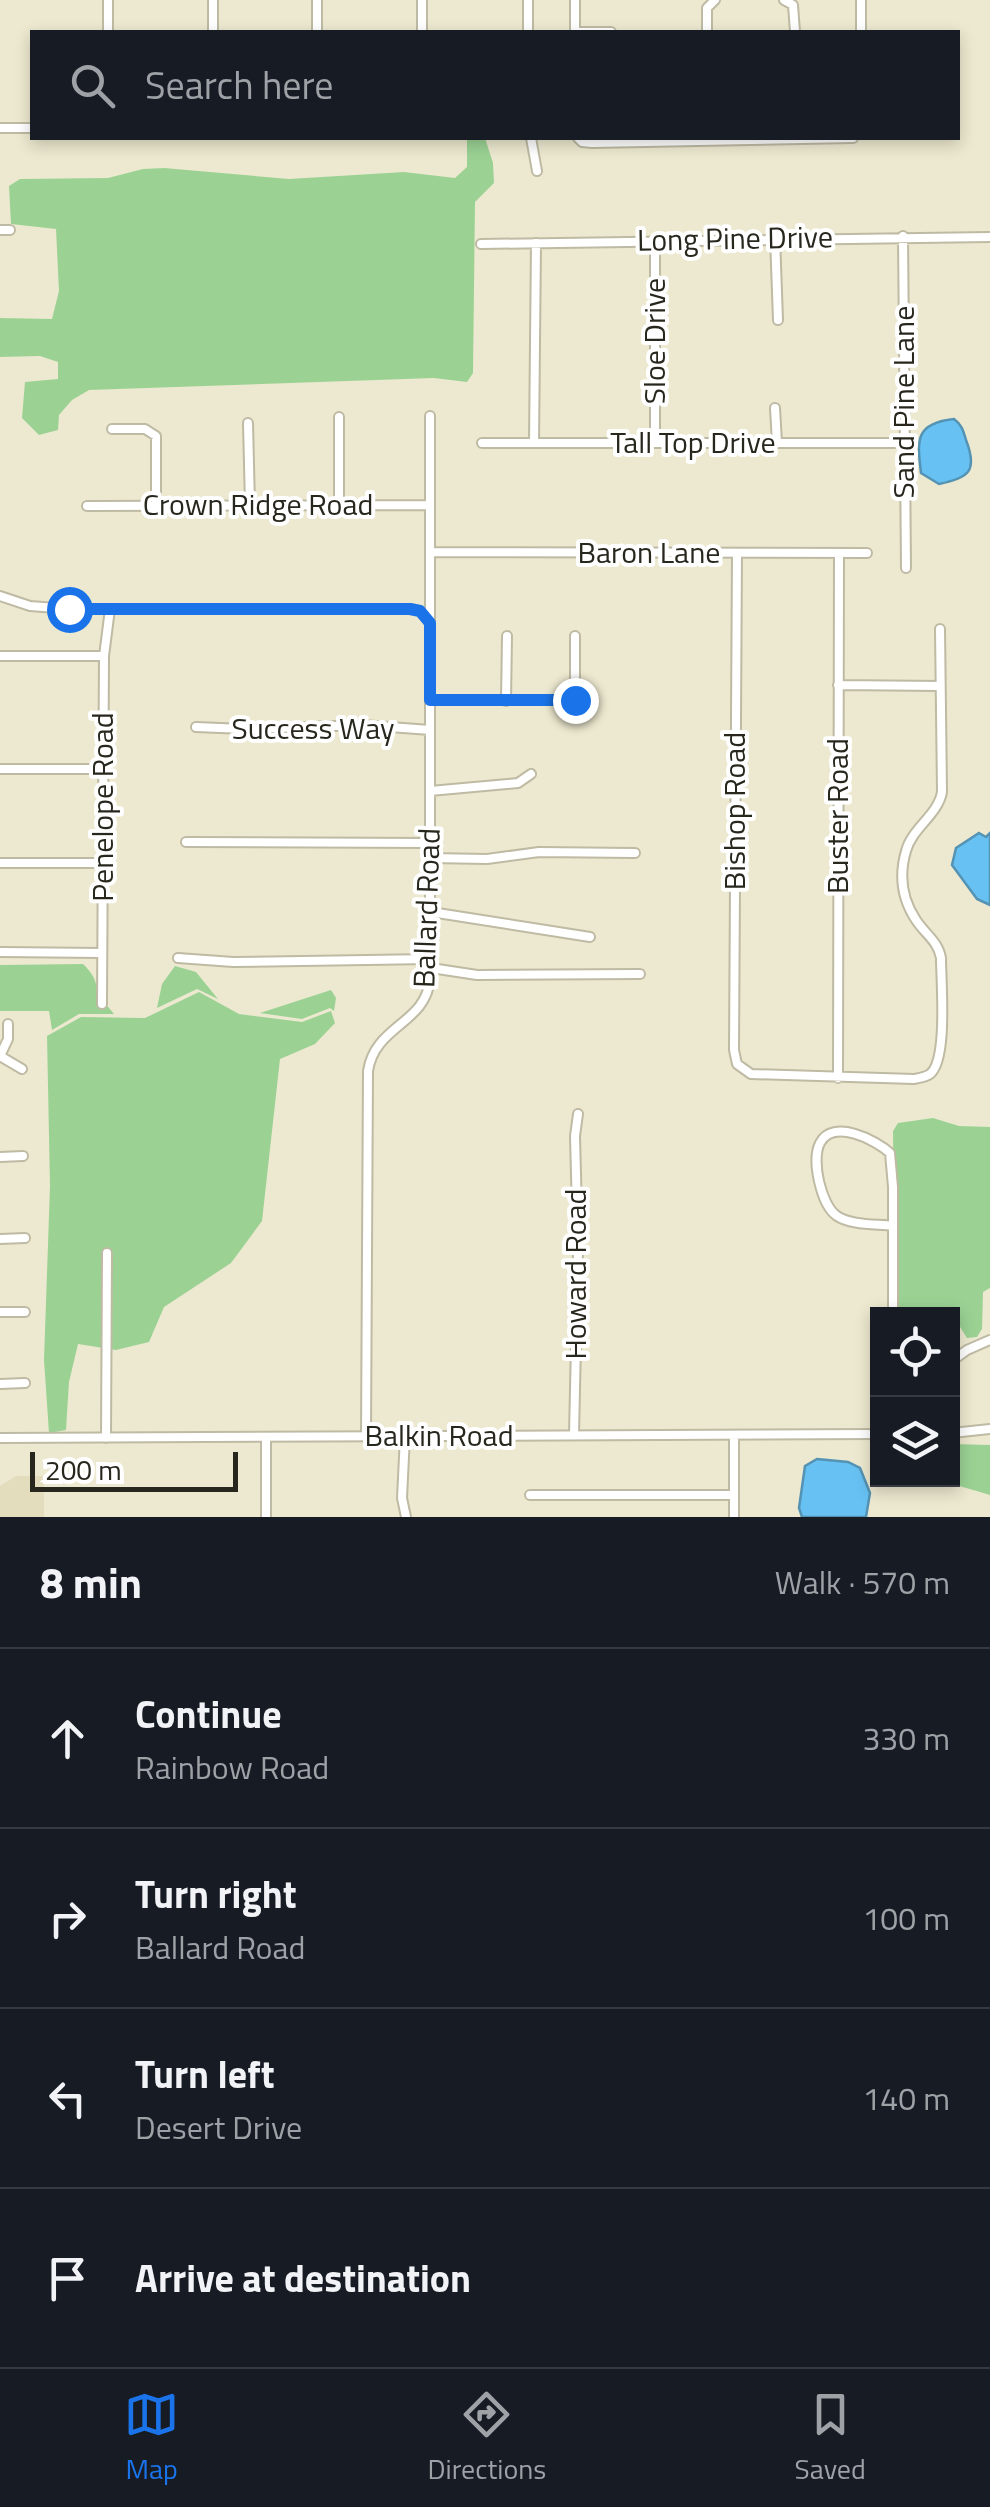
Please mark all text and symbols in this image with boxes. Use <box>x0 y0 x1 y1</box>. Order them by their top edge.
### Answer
search box <box>30 30 960 140</box>
text: Search here <box>145 56 333 114</box>
icon: search <box>65 58 120 113</box>
street label: Long Pine Drive <box>637 213 833 263</box>
street label: Sloe Drive <box>631 278 677 404</box>
street label: Sand Pine Lane <box>880 306 926 498</box>
street label: Tall Top Drive <box>610 419 776 465</box>
street label: Crown Ridge Road <box>143 481 373 527</box>
street label: Baron Lane <box>578 529 720 575</box>
route start <box>47 587 93 633</box>
route end <box>553 678 599 724</box>
street label: Success Way <box>231 705 395 751</box>
street label: Penelope Road <box>79 712 125 902</box>
street label: Bishop Road <box>711 732 757 890</box>
street label: Buster Road <box>814 738 860 894</box>
street label: Ballard Road <box>400 827 452 989</box>
street label: Howard Road <box>552 1189 598 1359</box>
map controls <box>870 1307 960 1487</box>
button: locate <box>870 1307 960 1397</box>
button: layers <box>870 1397 960 1487</box>
street label: Balkin Road <box>364 1412 514 1458</box>
scale bar <box>30 1447 238 1492</box>
text: 200 m <box>45 1448 122 1491</box>
text: 8 min <box>40 1550 142 1614</box>
text: Walk · 570 m <box>775 1558 950 1606</box>
text: Continue <box>135 1685 282 1743</box>
icon: ahead <box>40 1711 95 1766</box>
text: 330 m <box>862 1714 950 1762</box>
text: Rainbow Road <box>135 1743 329 1791</box>
text: Turn right <box>135 1865 297 1923</box>
icon: right <box>40 1891 95 1946</box>
text: 100 m <box>862 1894 950 1942</box>
text: Ballard Road <box>135 1923 305 1971</box>
text: Turn left <box>135 2045 275 2103</box>
icon: left <box>40 2071 95 2126</box>
text: 140 m <box>862 2074 950 2122</box>
text: Desert Drive <box>135 2103 302 2151</box>
text: Arrive at destination <box>135 2249 471 2307</box>
icon: arrive <box>40 2251 95 2306</box>
tab: Map <box>124 2387 179 2490</box>
tab: Directions <box>427 2387 546 2490</box>
tab: Saved <box>795 2387 866 2490</box>

